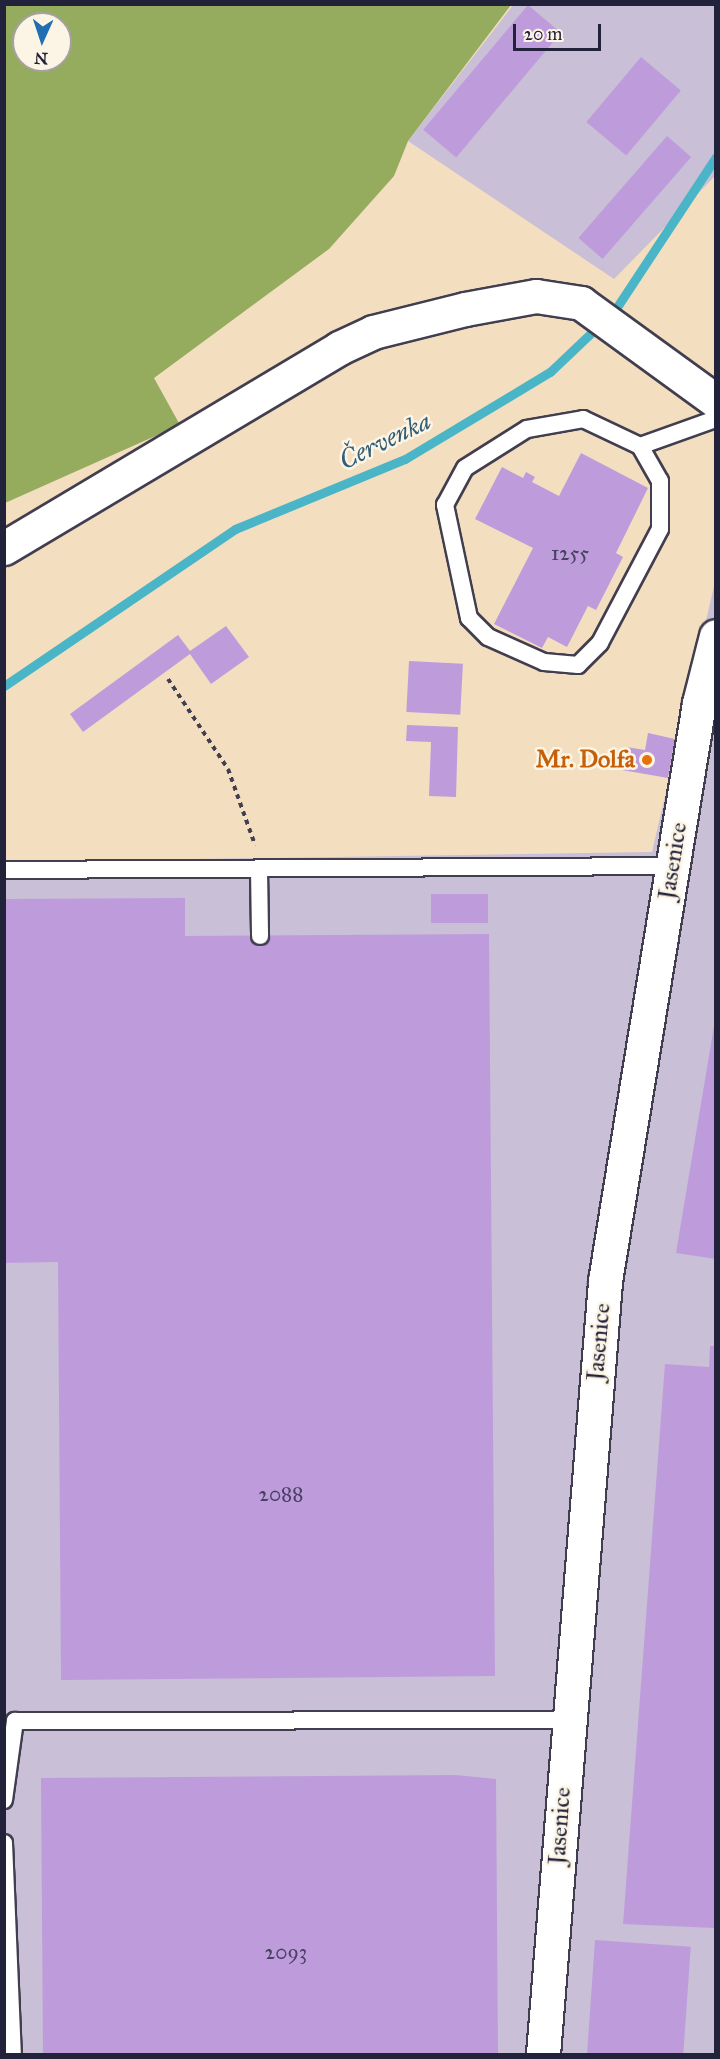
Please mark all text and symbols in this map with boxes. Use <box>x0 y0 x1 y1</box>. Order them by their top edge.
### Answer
north arrow <box>12 12 72 72</box>
scale bar <box>516 12 604 50</box>
text: 20 m <box>524 23 562 45</box>
text: N <box>34 49 48 68</box>
water label: Červenka <box>334 405 436 477</box>
house number: 1255 <box>551 540 589 566</box>
place label: Mr. Dolfa <box>536 746 635 774</box>
marker: Mr. Dolfa <box>640 753 654 767</box>
street label: Jasenice <box>653 820 693 902</box>
street label: Jasenice <box>581 1302 617 1382</box>
house number: 2088 <box>259 1481 303 1507</box>
street label: Jasenice <box>543 1786 577 1866</box>
house number: 2093 <box>265 1939 307 1965</box>

